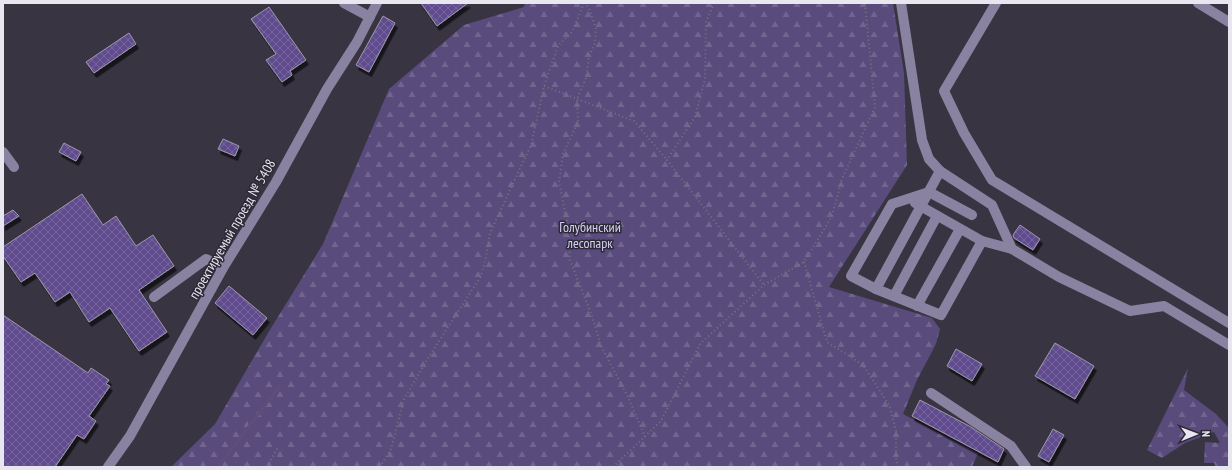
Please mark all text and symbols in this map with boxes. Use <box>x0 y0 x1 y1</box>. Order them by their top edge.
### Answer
street label: проектируемый проезд № 5408 <box>185 156 279 302</box>
park label: Голубинский лесопарк <box>559 218 621 252</box>
north arrow <box>1176 414 1216 454</box>
text: N <box>1199 431 1213 437</box>

